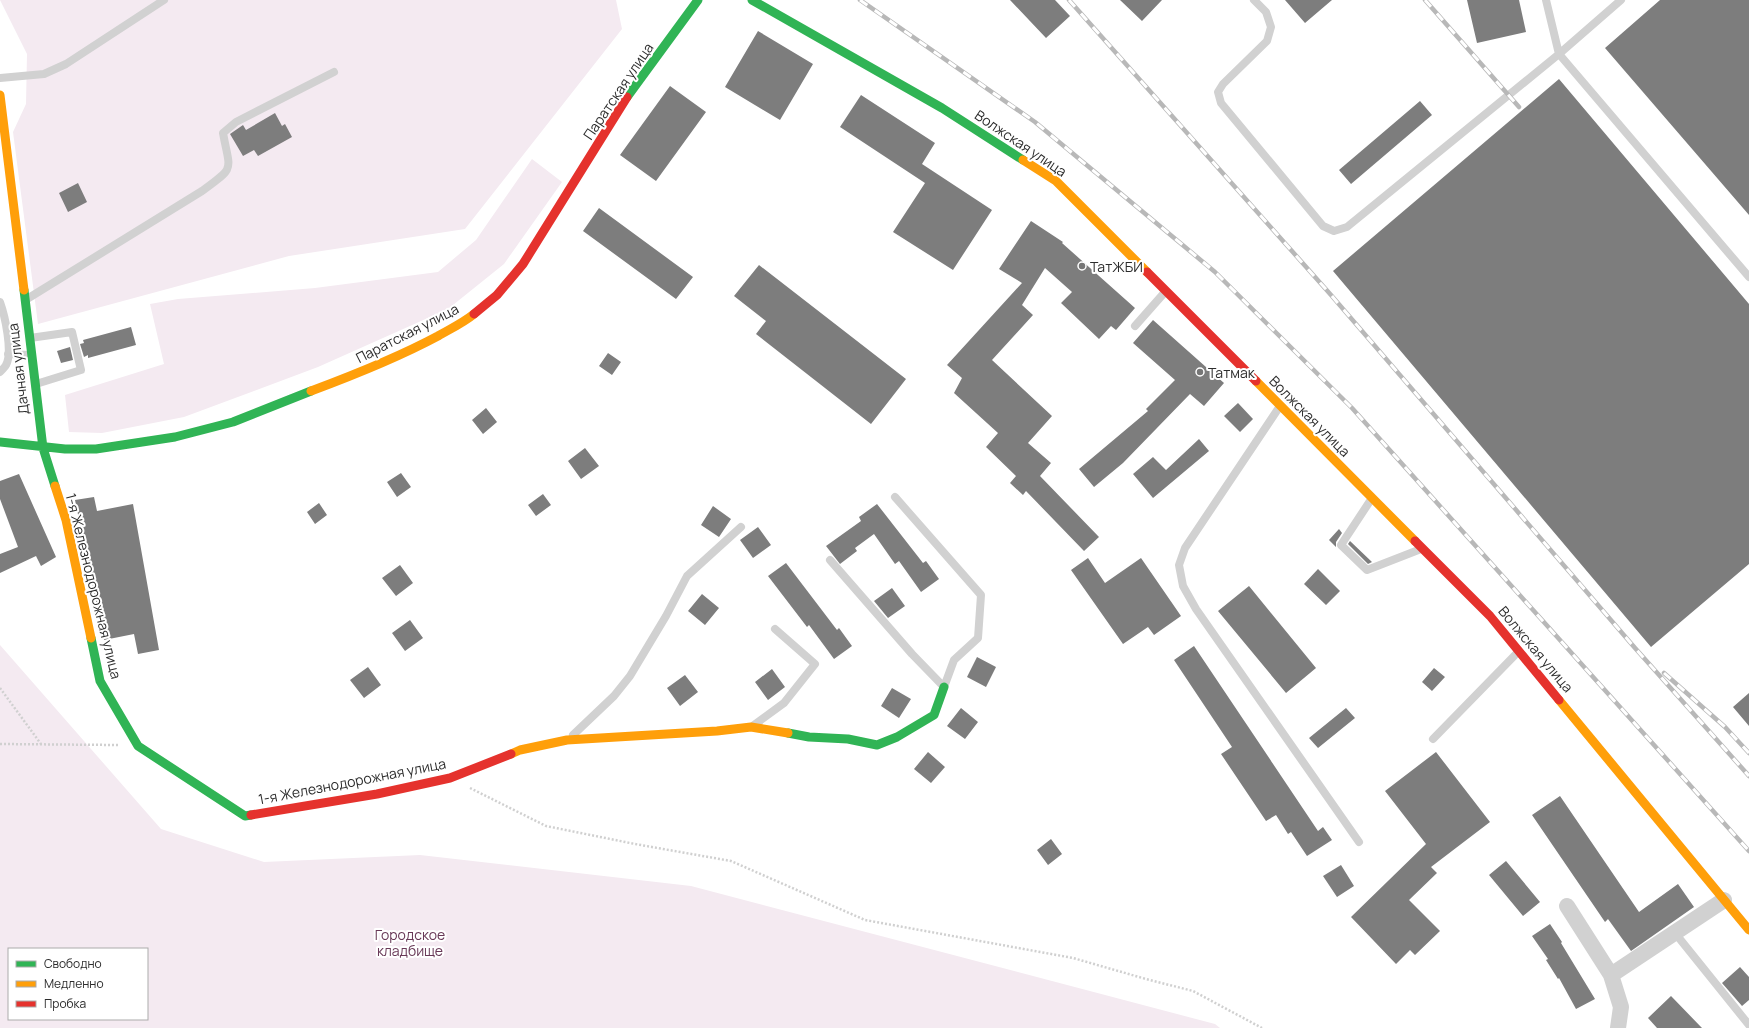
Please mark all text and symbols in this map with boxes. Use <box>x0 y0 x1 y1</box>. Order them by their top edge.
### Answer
street label: Паратская улица <box>579 39 657 143</box>
street label: Волжская улица <box>971 105 1071 181</box>
place label: ТатЖБИ <box>1090 257 1143 276</box>
marker: ТатЖБИ <box>1077 261 1087 271</box>
street label: Паратская улица <box>352 299 462 367</box>
street label: Дачная улица <box>3 322 33 416</box>
place label: Татмак <box>1208 363 1256 382</box>
marker: Татмак <box>1195 367 1205 377</box>
street label: Волжская улица <box>1265 371 1355 461</box>
street label: 1-я Железнодорожная улица <box>62 491 126 681</box>
street label: Волжская улица <box>1494 602 1578 696</box>
street label: 1-я Железнодорожная улица <box>257 753 447 809</box>
park label: Городское кладбище <box>375 925 445 960</box>
legend <box>8 948 148 1020</box>
text: Свободно <box>44 955 102 972</box>
text: Медленно <box>44 975 104 992</box>
text: Пробка <box>44 995 86 1012</box>

